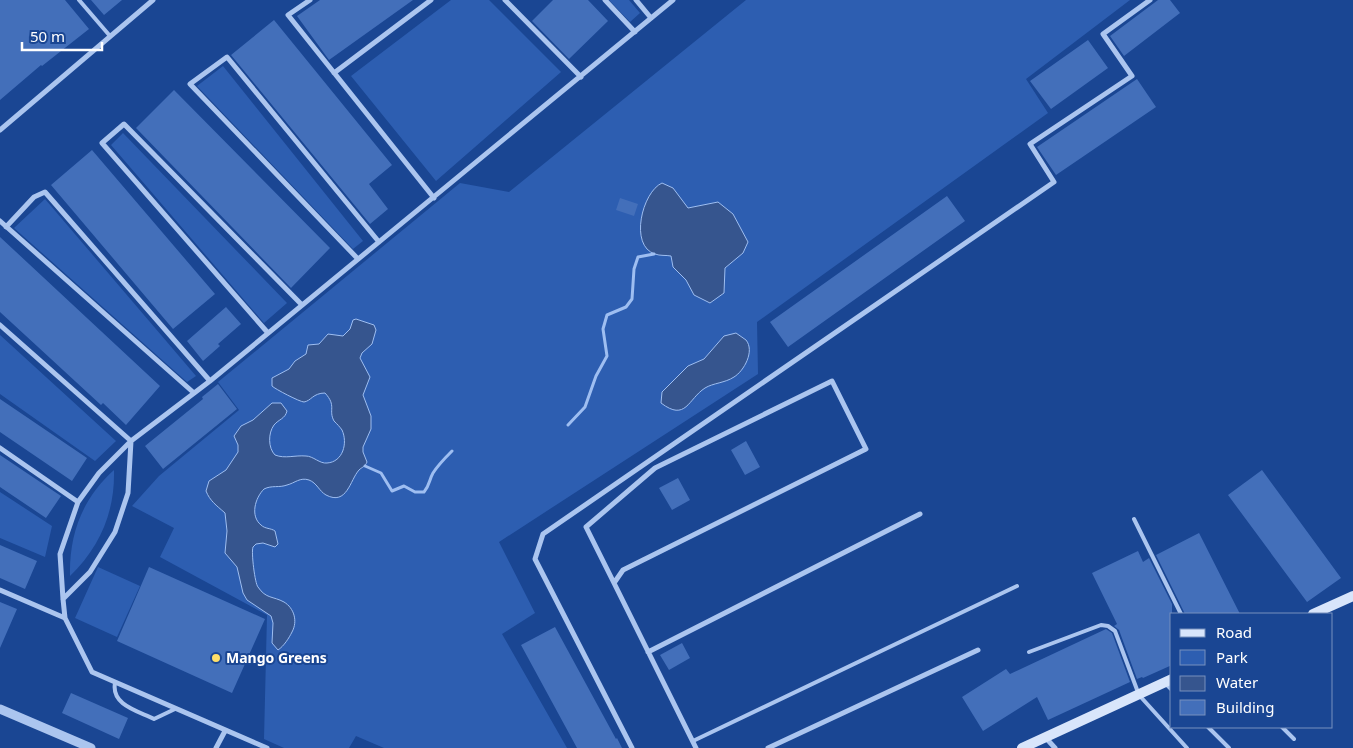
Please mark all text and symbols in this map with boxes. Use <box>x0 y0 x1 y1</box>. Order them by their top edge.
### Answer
scale bar <box>22 20 102 52</box>
text: 50 m <box>30 26 65 46</box>
legend <box>1170 613 1333 728</box>
text: Road <box>1216 622 1252 642</box>
text: Park <box>1216 647 1248 667</box>
place label: Mango Greens <box>226 648 327 667</box>
marker: Mango Greens <box>210 652 222 664</box>
text: Water <box>1216 672 1258 692</box>
text: Building <box>1216 697 1274 717</box>

